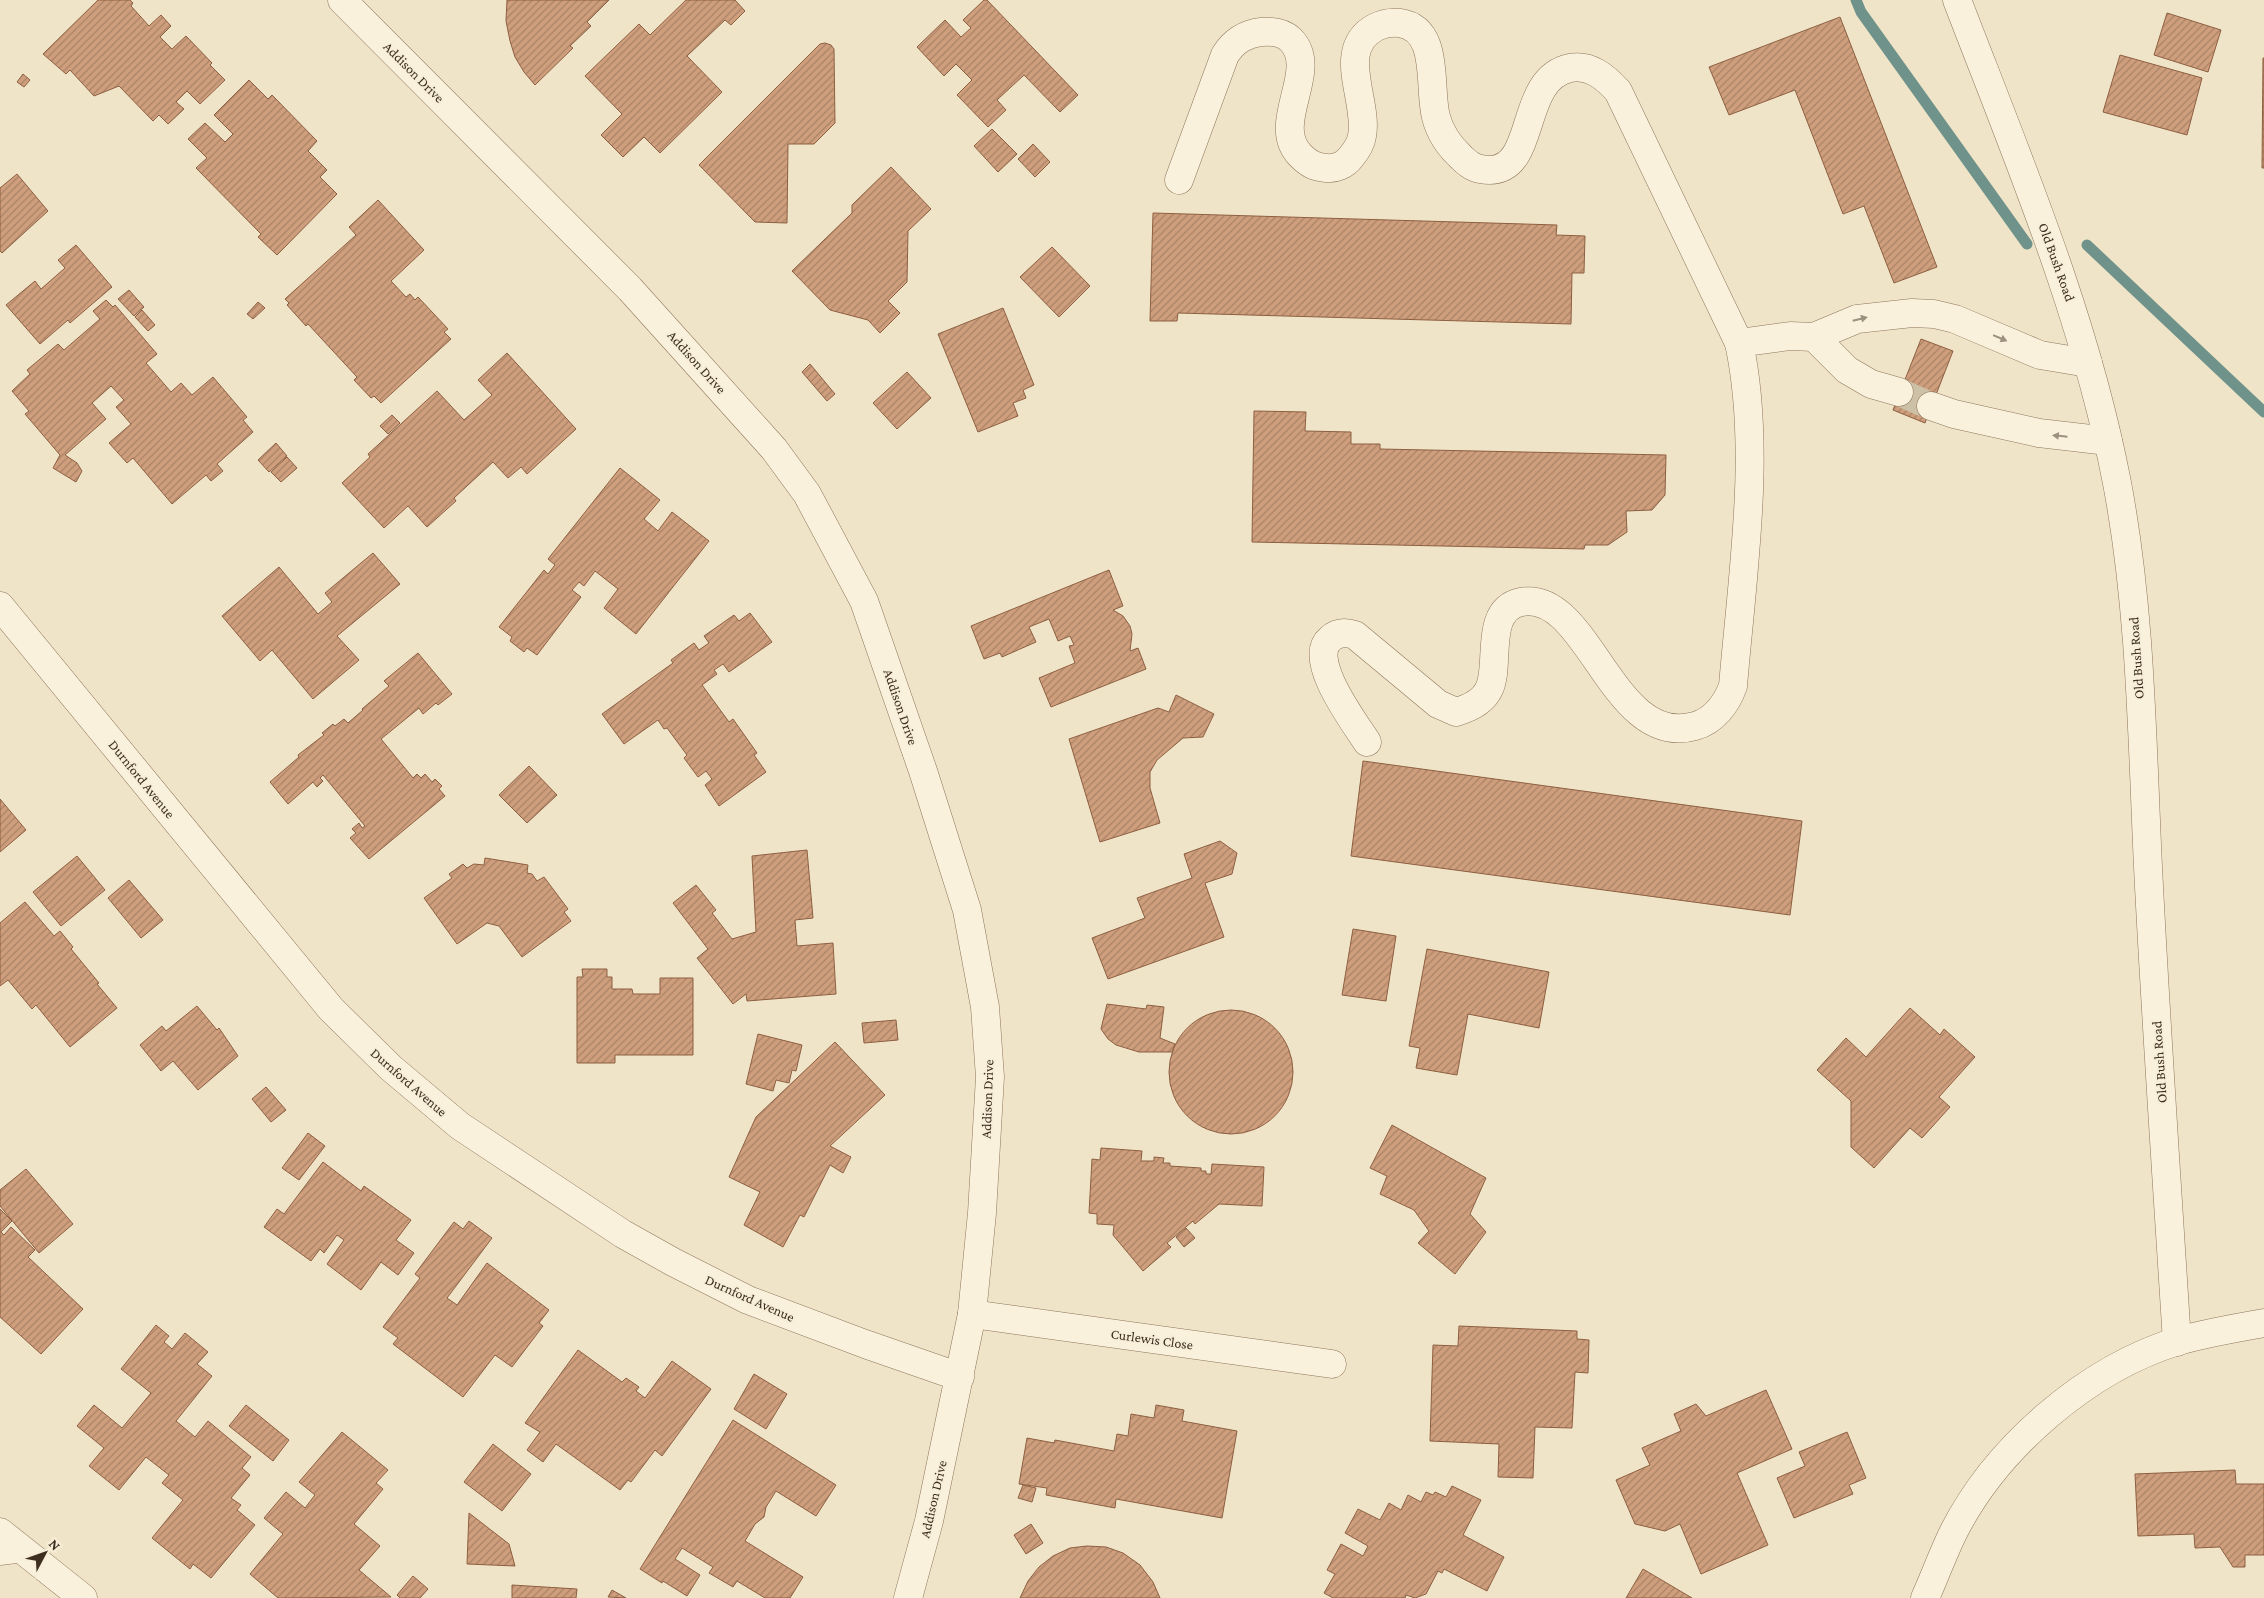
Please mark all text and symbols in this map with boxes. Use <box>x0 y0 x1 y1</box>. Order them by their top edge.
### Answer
street label: Addison Drive <box>380 38 448 106</box>
street label: Old Bush Road <box>2035 221 2079 304</box>
one-way arrow <box>1852 315 1867 323</box>
street label: Addison Drive <box>664 327 730 397</box>
one-way arrow <box>1993 334 2007 342</box>
one-way arrow <box>2051 432 2067 440</box>
street label: Old Bush Road <box>2125 616 2147 700</box>
street label: Addison Drive <box>881 667 921 747</box>
street label: Durnford Avenue <box>106 737 178 821</box>
street label: Old Bush Road <box>2148 1020 2170 1104</box>
street label: Durnford Avenue <box>367 1044 451 1120</box>
street label: Addison Drive <box>978 1059 996 1139</box>
street label: Durnford Avenue <box>703 1271 797 1325</box>
street label: Curlewis Close <box>1110 1325 1194 1353</box>
street label: Addison Drive <box>916 1459 950 1539</box>
north arrow <box>20 1528 70 1578</box>
text: N <box>46 1536 64 1554</box>

